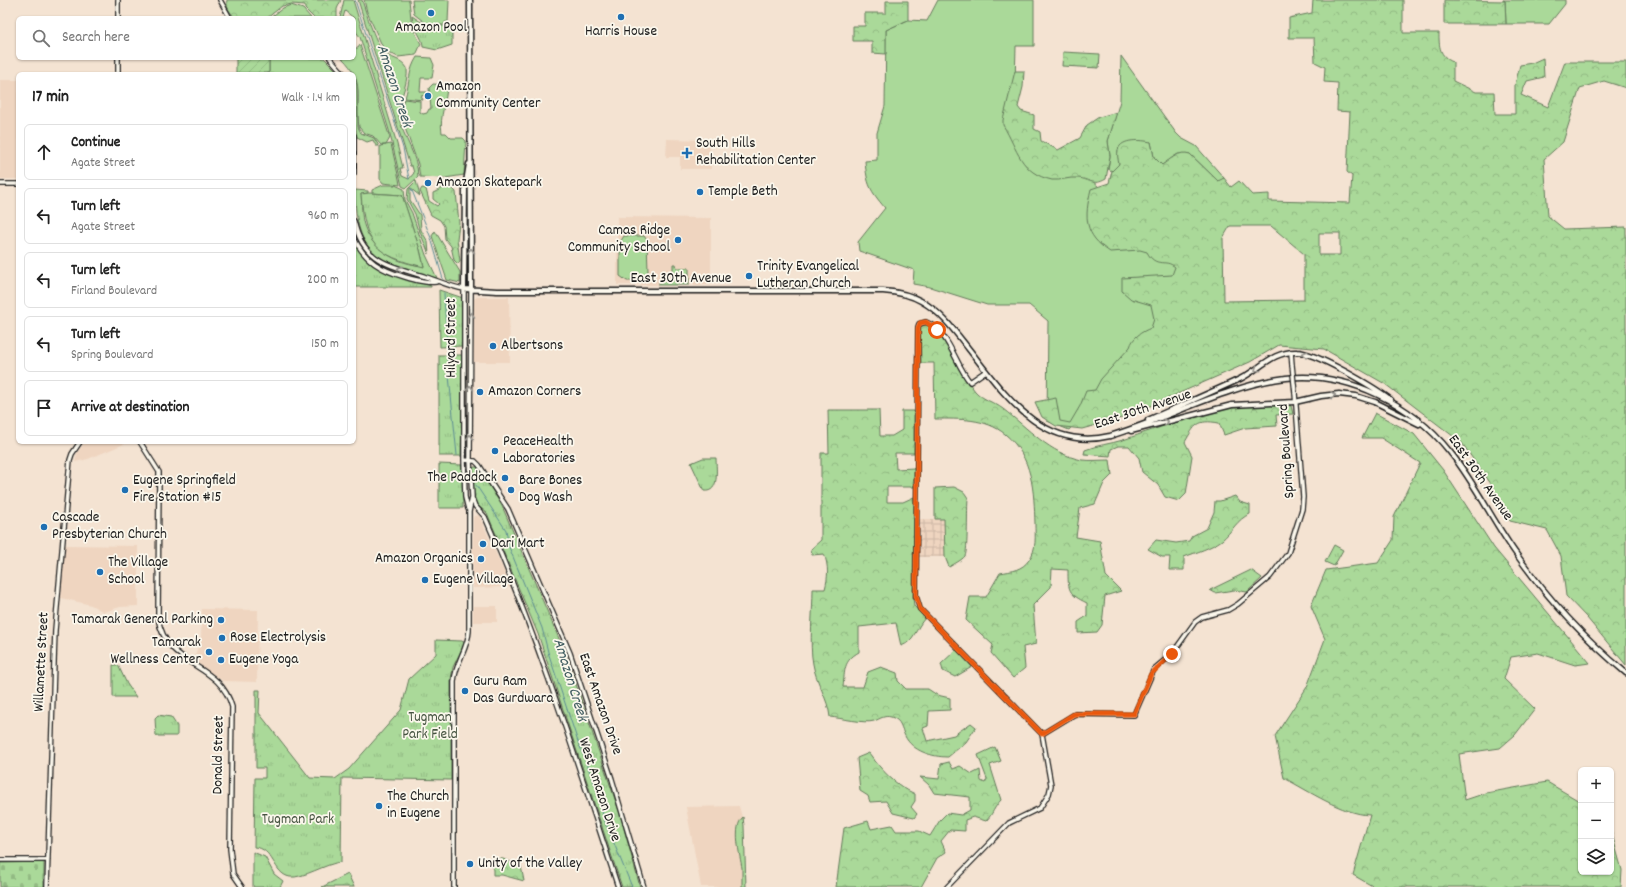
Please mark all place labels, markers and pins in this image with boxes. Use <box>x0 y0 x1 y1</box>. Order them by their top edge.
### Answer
marker: Amazon Pool <box>426 8 436 18</box>
marker: Harris House <box>616 12 626 22</box>
place label: Amazon Pool <box>395 17 467 39</box>
place label: Harris House <box>585 21 657 43</box>
place label: Amazon Community Center <box>436 76 541 115</box>
marker: Amazon Community Center <box>423 91 433 101</box>
place label: South Hills Rehabilitation Center <box>696 133 816 172</box>
marker: South Hills Rehabilitation Center <box>681 147 693 159</box>
place label: Amazon Skatepark <box>436 172 542 194</box>
marker: Amazon Skatepark <box>423 178 433 188</box>
place label: Temple Beth <box>708 181 778 203</box>
marker: Temple Beth <box>695 187 705 197</box>
place label: Camas Ridge Community School <box>568 220 670 259</box>
marker: Camas Ridge Community School <box>673 235 683 245</box>
place label: Trinity Evangelical Lutheran Church <box>757 256 860 295</box>
marker: Trinity Evangelical Lutheran Church <box>744 271 754 281</box>
place label: Albertsons <box>501 335 563 357</box>
marker: Albertsons <box>488 341 498 351</box>
place label: Amazon Corners <box>488 381 581 403</box>
marker: Amazon Corners <box>475 387 485 397</box>
place label: PeaceHealth Laboratories <box>503 431 575 470</box>
marker: PeaceHealth Laboratories <box>490 446 500 456</box>
place label: The Paddock <box>427 467 497 489</box>
place label: Eugene Springfield Fire Station #15 <box>133 470 236 509</box>
place label: Bare Bones Dog Wash <box>519 470 582 509</box>
marker: The Paddock <box>500 473 510 483</box>
marker: Eugene Springfield Fire Station #15 <box>120 485 130 495</box>
marker: Bare Bones Dog Wash <box>506 485 516 495</box>
place label: Cascade Presbyterian Church <box>52 507 167 546</box>
marker: Cascade Presbyterian Church <box>39 522 49 532</box>
place label: Dari Mart <box>491 533 545 555</box>
marker: Dari Mart <box>478 539 488 549</box>
place label: Amazon Organics <box>375 548 473 570</box>
place label: The Village School <box>108 552 169 591</box>
marker: Amazon Organics <box>476 554 486 564</box>
marker: The Village School <box>95 567 105 577</box>
place label: Eugene Village <box>433 569 514 591</box>
marker: Eugene Village <box>420 575 430 585</box>
place label: Tamarak General Parking <box>71 609 213 631</box>
marker: Tamarak General Parking <box>216 615 226 625</box>
place label: Rose Electrolysis <box>230 627 326 649</box>
place label: Tamarak Wellness Center <box>110 632 201 671</box>
marker: Rose Electrolysis <box>217 633 227 643</box>
marker: Tamarak Wellness Center <box>204 647 214 657</box>
place label: Eugene Yoga <box>229 649 299 671</box>
marker: Eugene Yoga <box>216 655 226 665</box>
place label: Guru Ram Das Gurdwara <box>473 671 554 710</box>
marker: Guru Ram Das Gurdwara <box>460 686 470 696</box>
place label: The Church in Eugene <box>387 786 449 825</box>
marker: The Church in Eugene <box>374 801 384 811</box>
place label: Unity of the Valley <box>478 853 583 875</box>
marker: Unity of the Valley <box>465 859 475 869</box>

